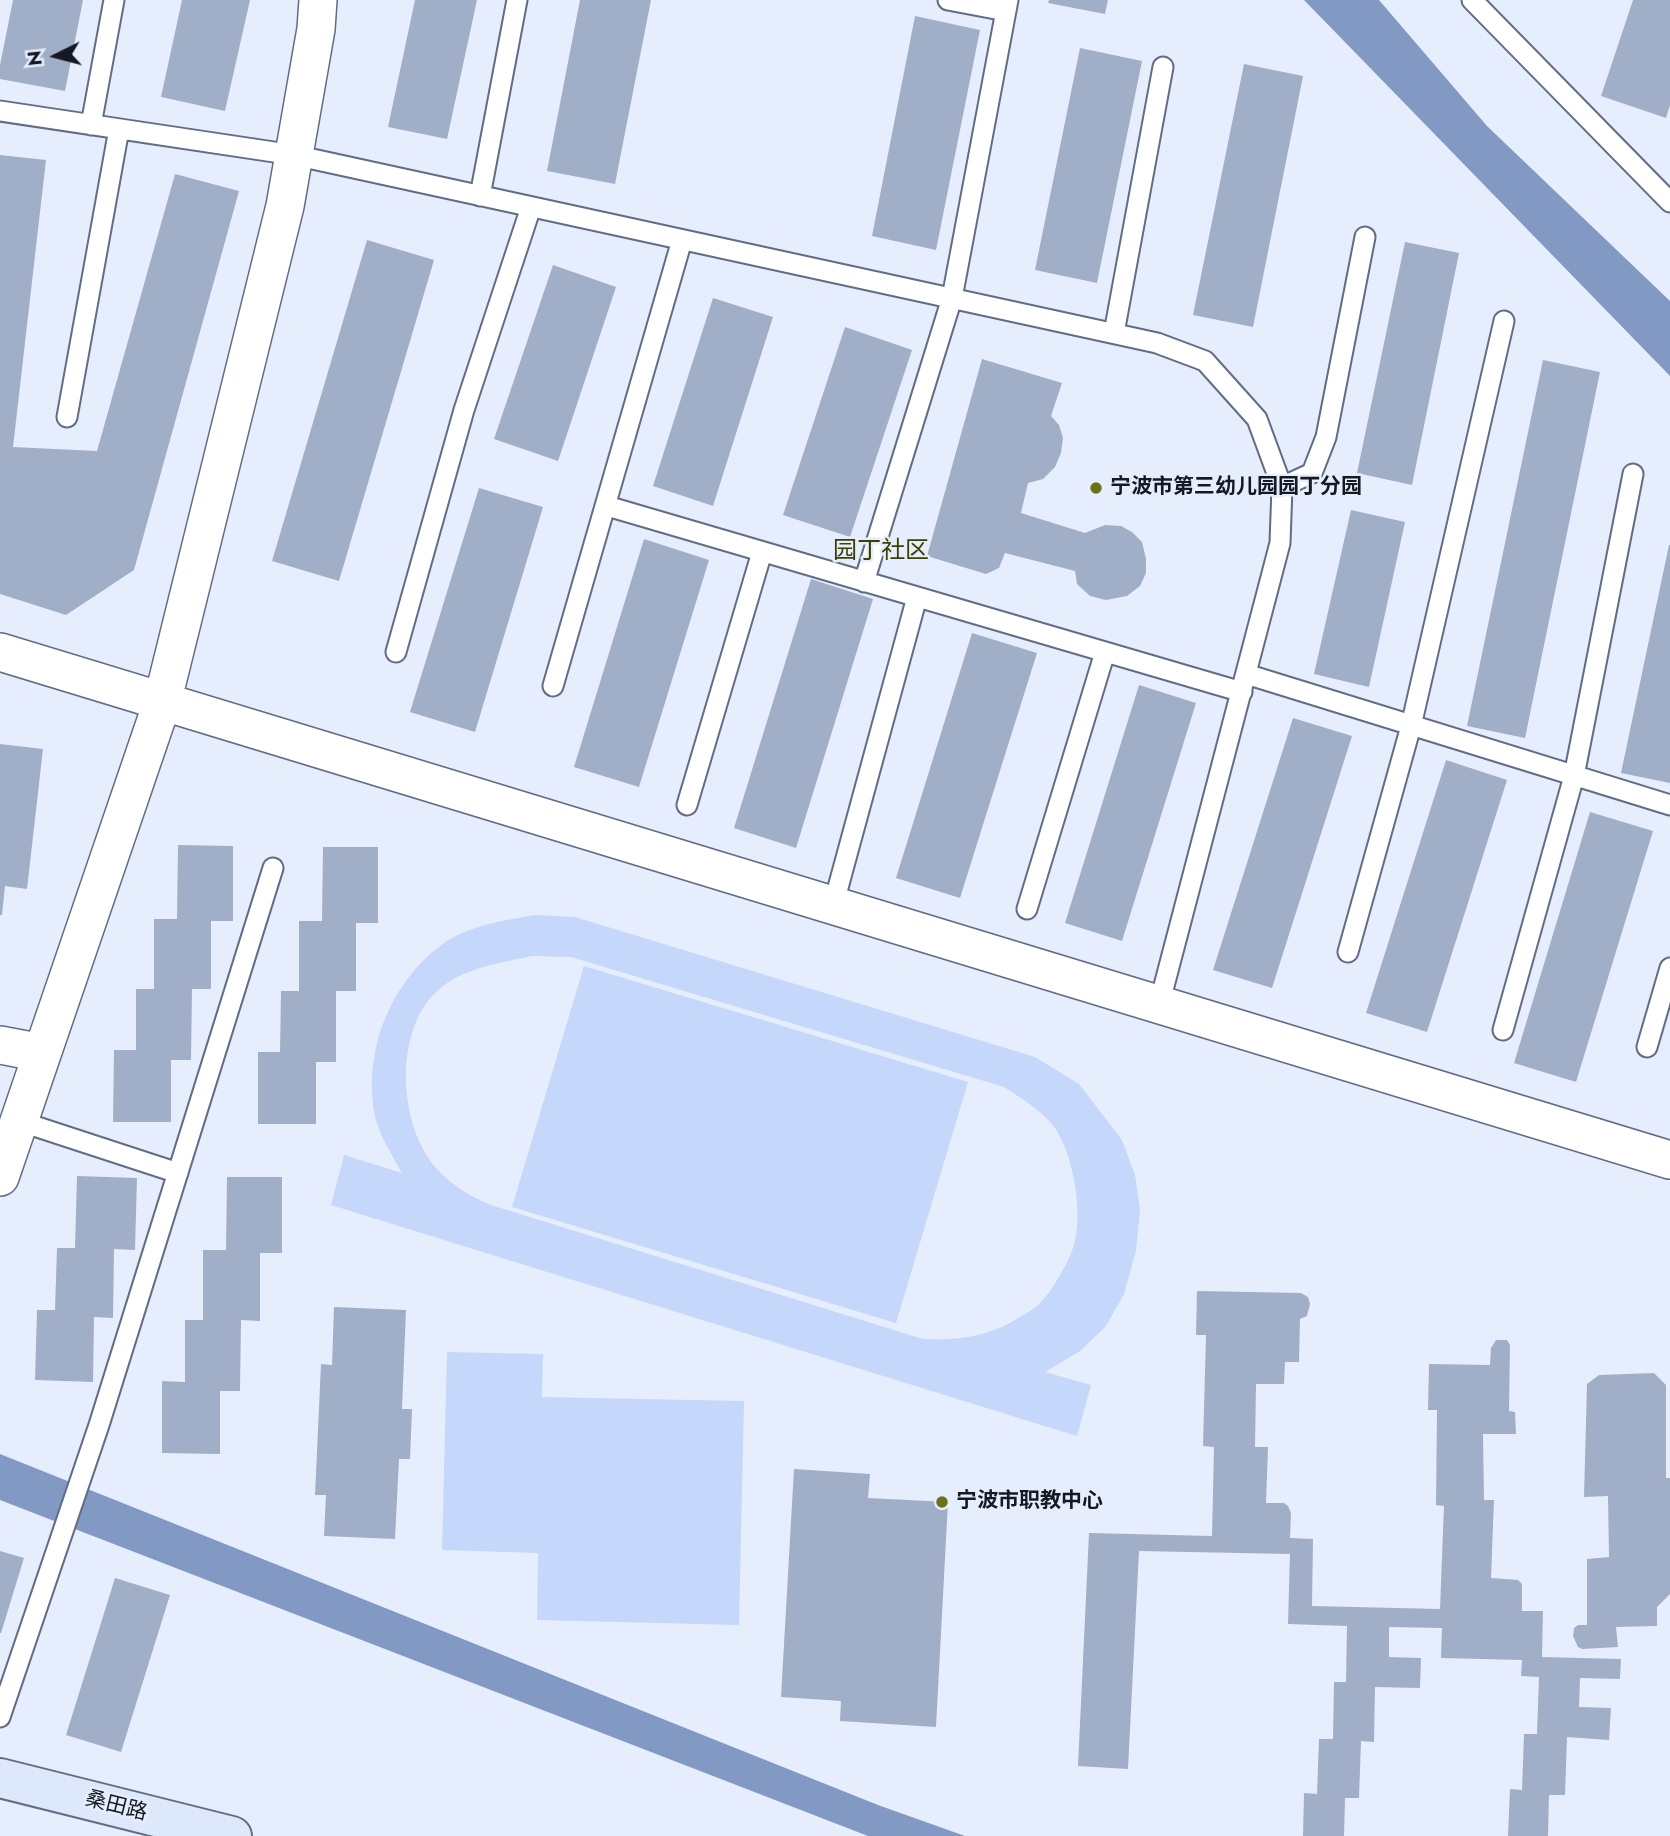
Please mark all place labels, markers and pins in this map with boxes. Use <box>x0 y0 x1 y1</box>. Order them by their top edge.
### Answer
place label: 宁波市第三幼儿园园丁分园 <box>1110 475 1362 501</box>
marker: 宁波市第三幼儿园园丁分园 <box>1088 480 1104 496</box>
place label: 宁波市职教中心 <box>956 1489 1103 1515</box>
marker: 宁波市职教中心 <box>934 1494 950 1510</box>

